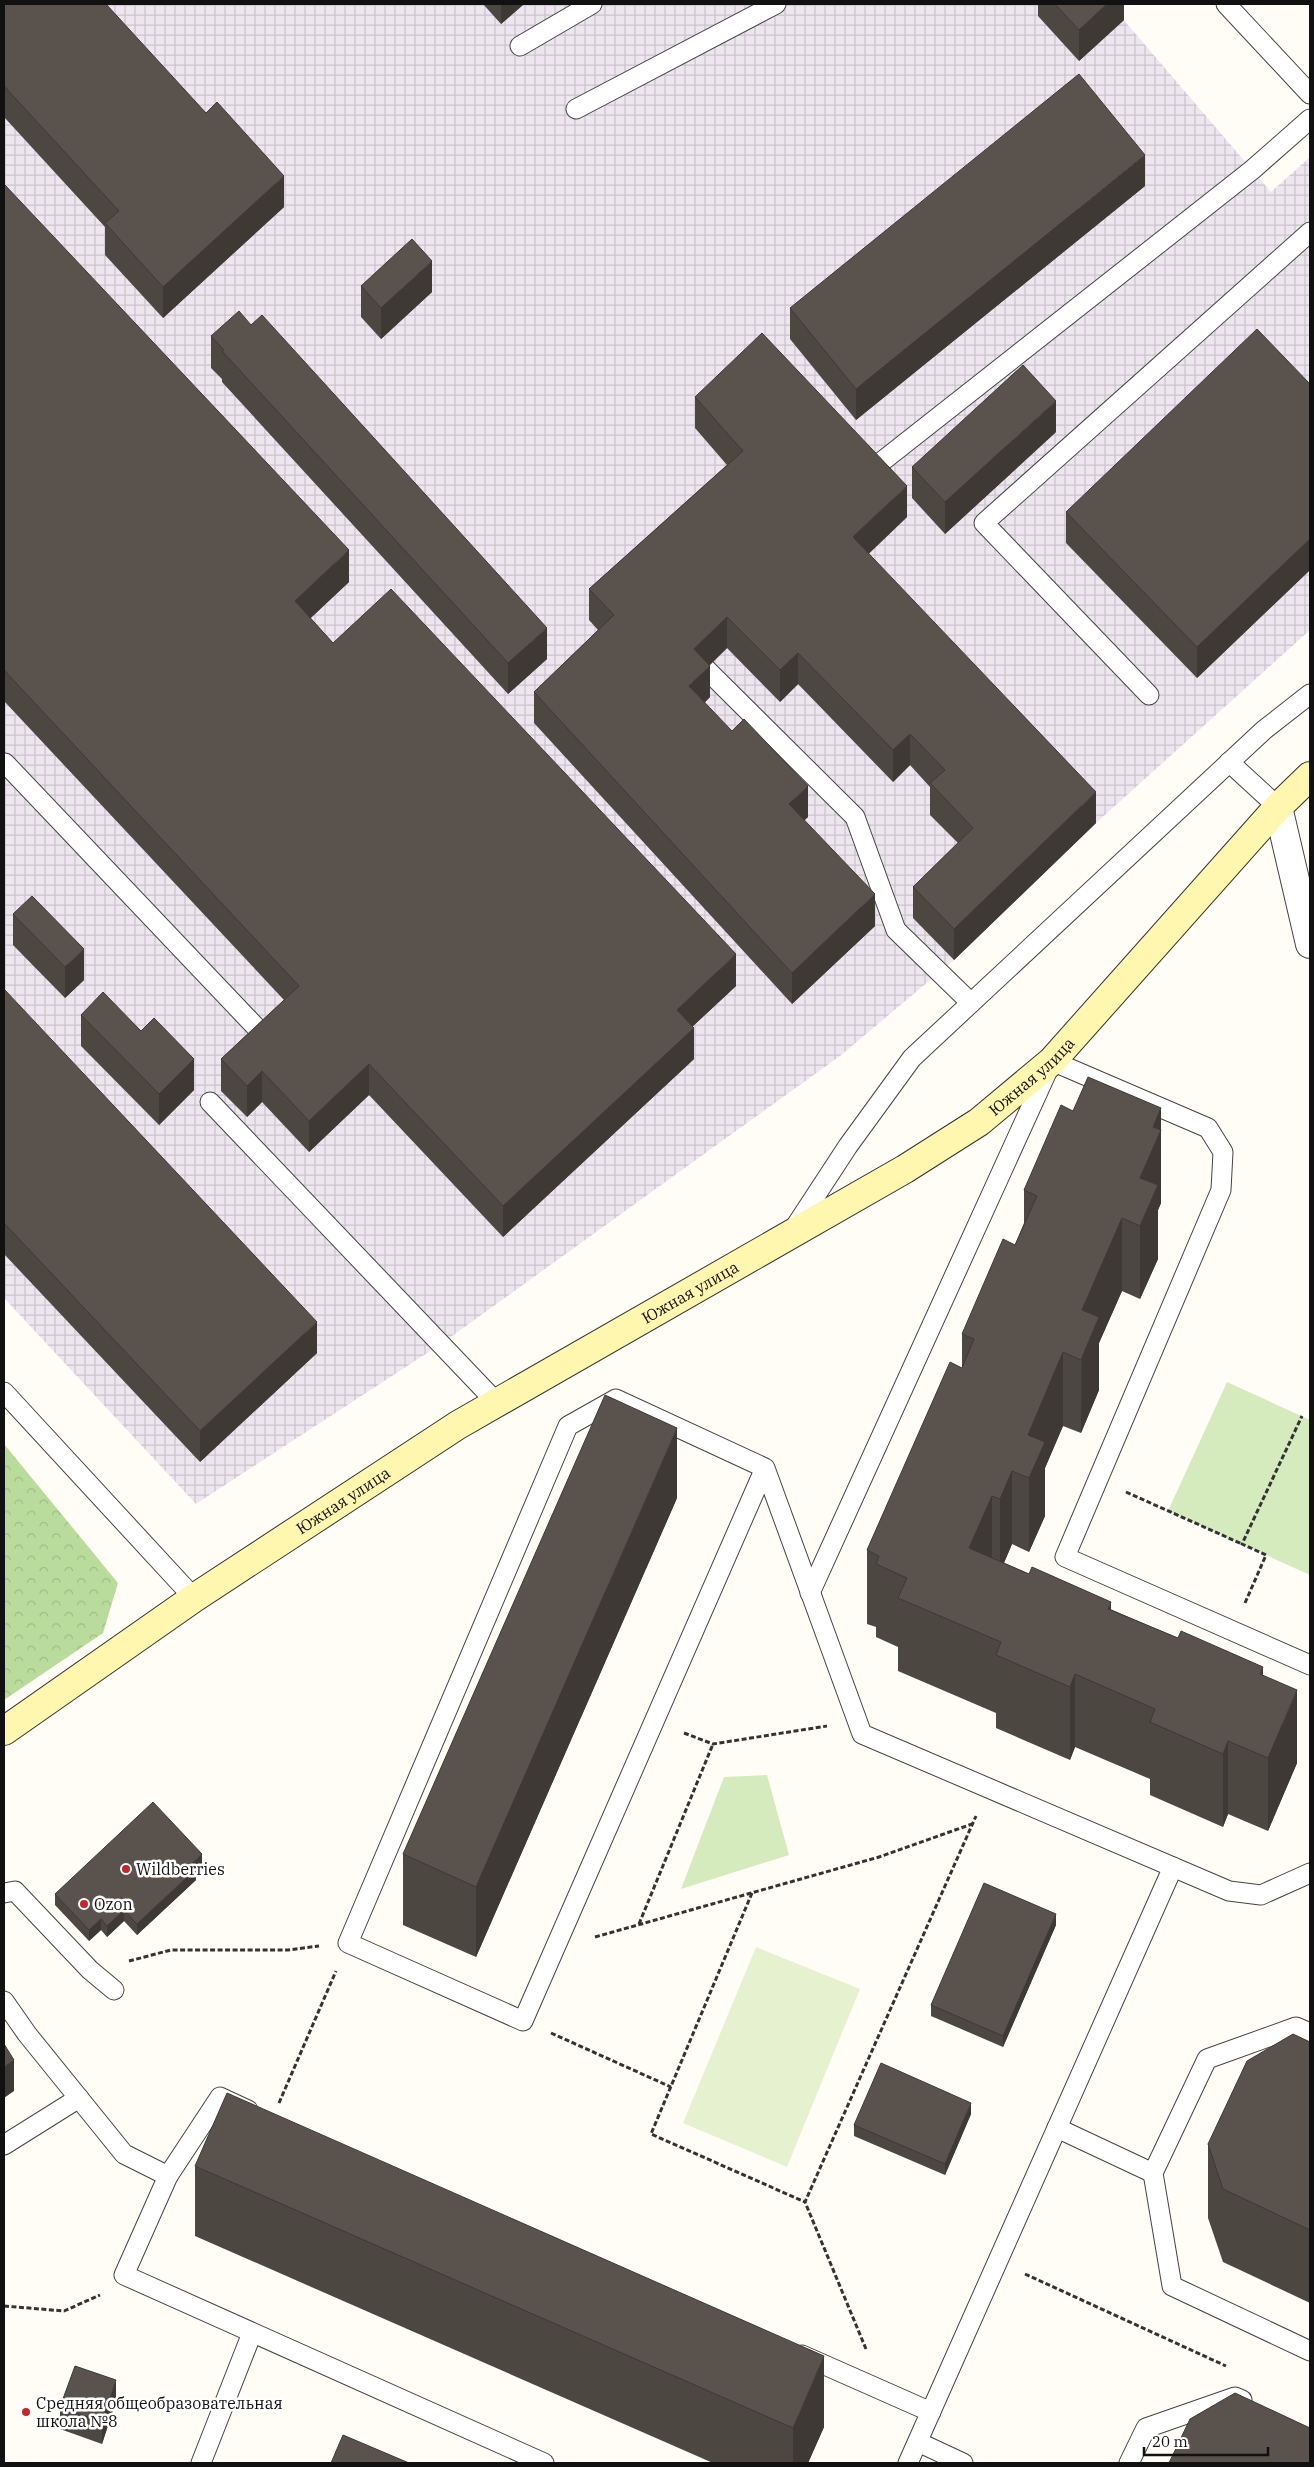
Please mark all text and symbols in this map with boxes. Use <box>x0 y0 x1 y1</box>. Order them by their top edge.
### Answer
street label: Южная улица <box>985 1033 1079 1120</box>
street label: Южная улица <box>638 1256 742 1328</box>
street label: Южная улица <box>292 1462 394 1538</box>
place label: Wildberries <box>136 1859 225 1879</box>
marker: Wildberries <box>120 1863 132 1875</box>
place label: Ozon <box>94 1894 133 1914</box>
marker: Ozon <box>78 1898 90 1910</box>
place label: Средняя общеобразовательная школа №8 <box>36 2393 283 2431</box>
marker: Средняя общеобразовательная школа №8 <box>20 2406 32 2418</box>
scale bar <box>1144 2424 1268 2456</box>
text: 20 m <box>1152 2432 1188 2451</box>

